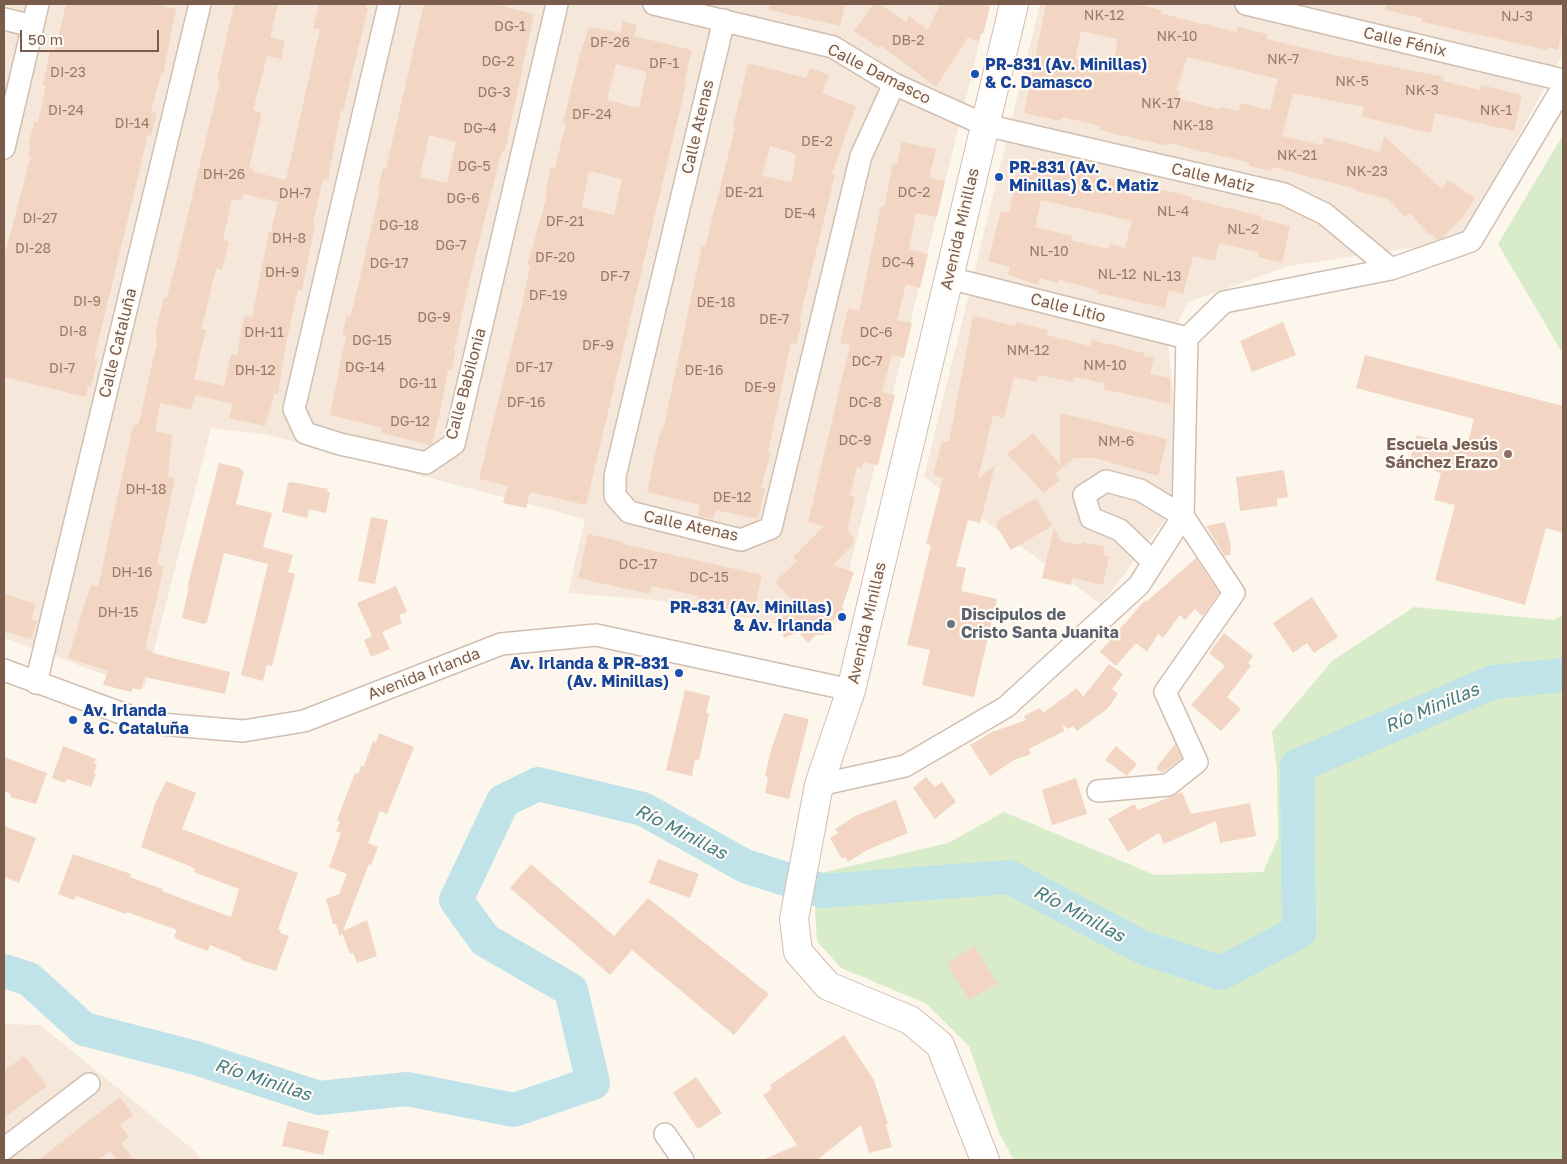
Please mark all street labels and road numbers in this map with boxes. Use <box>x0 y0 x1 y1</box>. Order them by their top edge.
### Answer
street label: Calle Fénix <box>1362 23 1448 61</box>
street label: Calle Damasco <box>824 40 934 108</box>
street label: Calle Atenas <box>678 78 718 176</box>
street label: Calle Matiz <box>1170 159 1256 197</box>
street label: Avenida Minillas <box>937 166 983 292</box>
street label: Calle Cataluña <box>95 286 141 400</box>
street label: Calle Litio <box>1028 289 1108 327</box>
street label: Calle Babilonia <box>442 326 490 442</box>
street label: Calle Atenas <box>642 507 740 545</box>
street label: Avenida Minillas <box>844 560 890 686</box>
street label: Avenida Irlanda <box>365 644 483 704</box>

